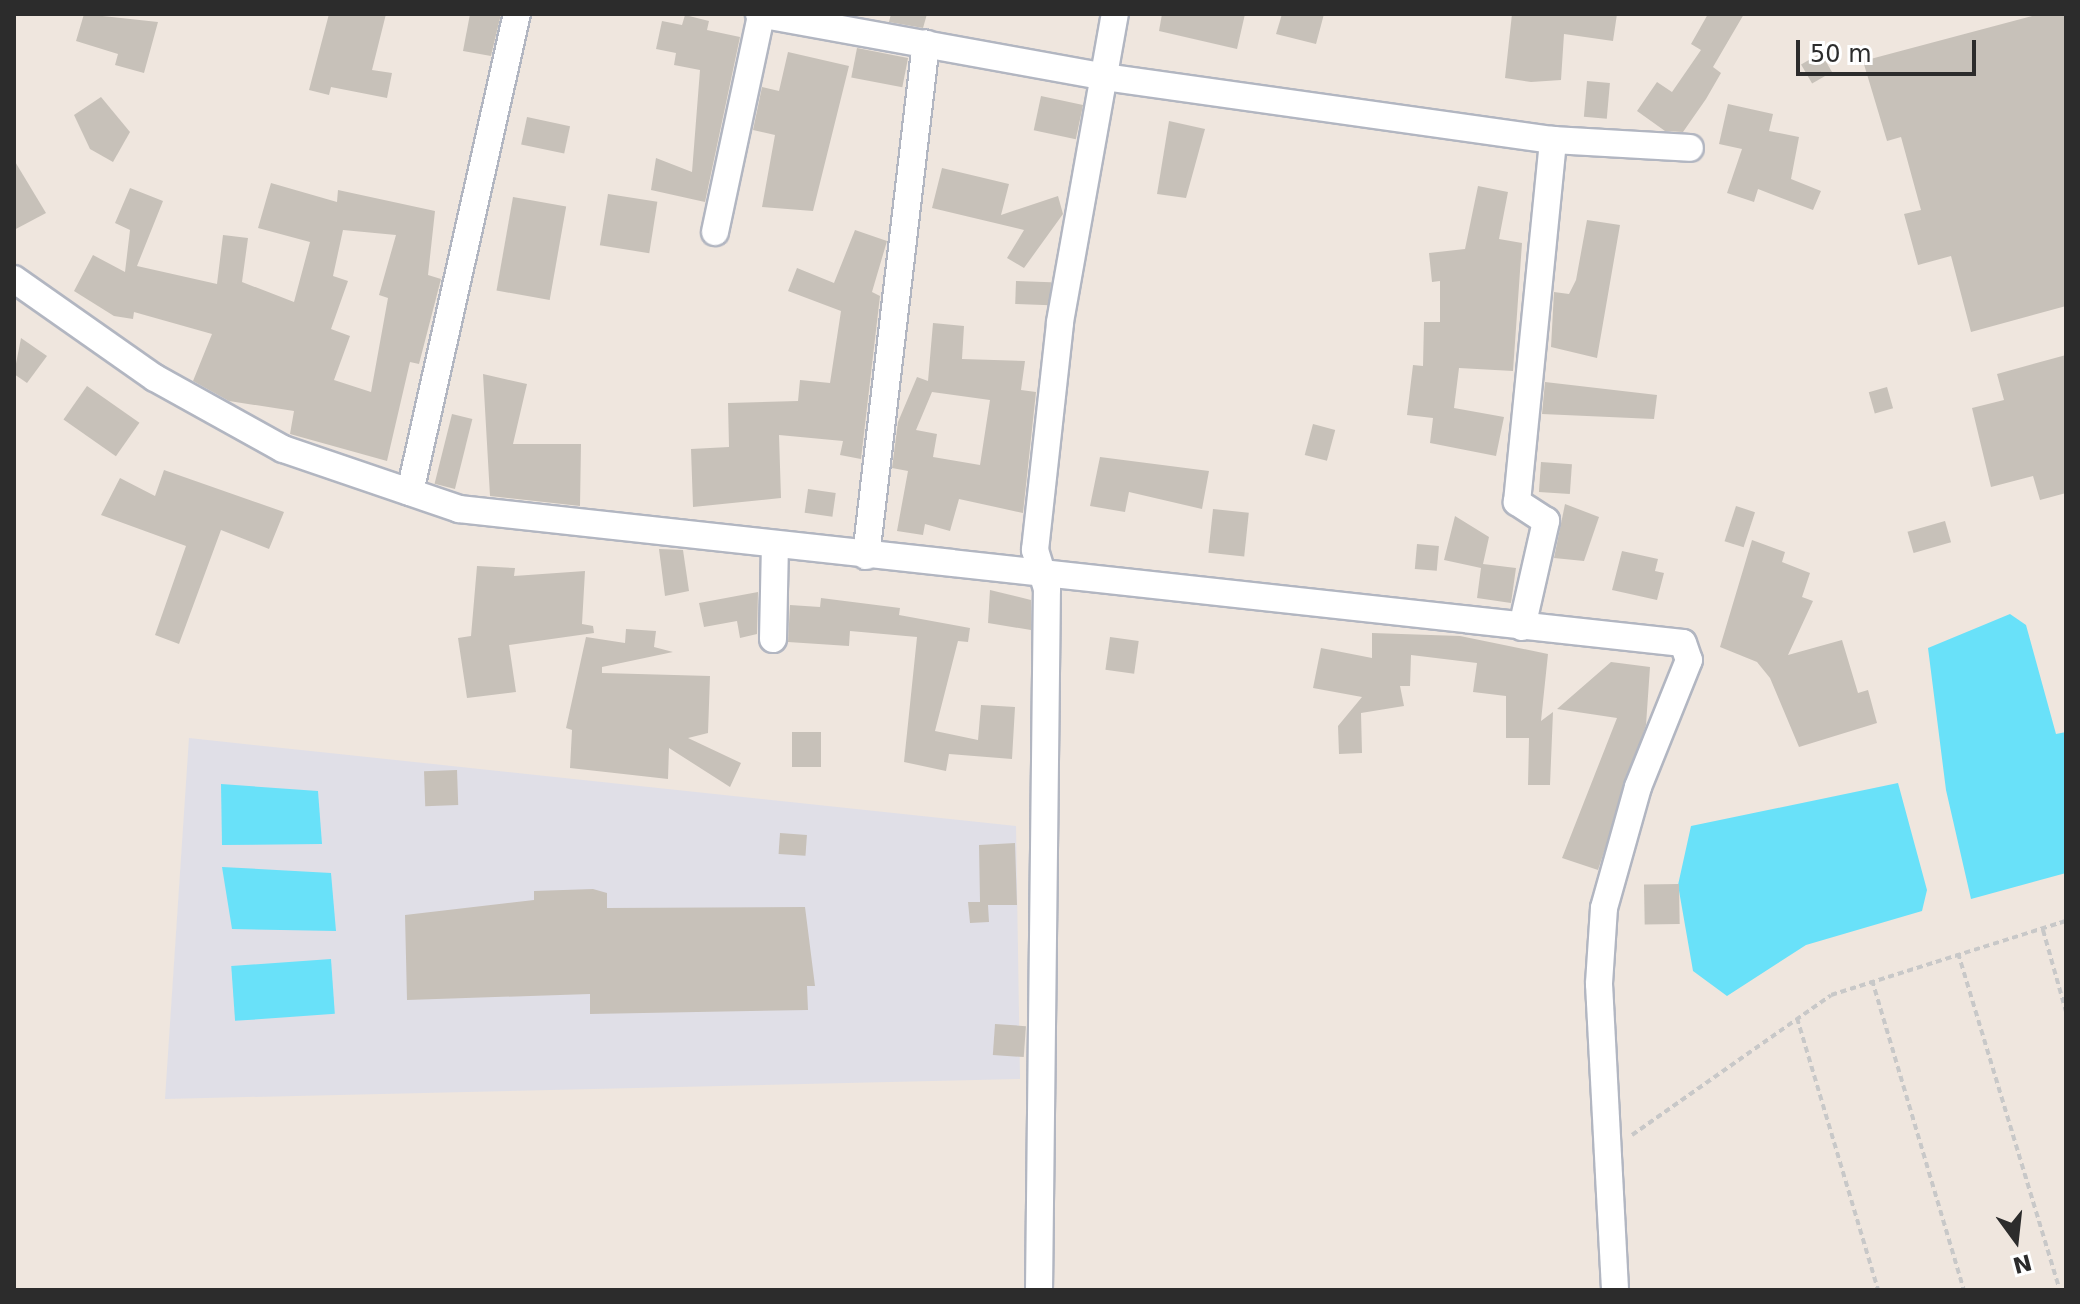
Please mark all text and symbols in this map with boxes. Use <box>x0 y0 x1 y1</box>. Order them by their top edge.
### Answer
scale bar <box>1800 24 1980 74</box>
text: 50 m <box>1810 40 1872 68</box>
north arrow <box>1976 1200 2056 1280</box>
text: N <box>2010 1249 2034 1278</box>

